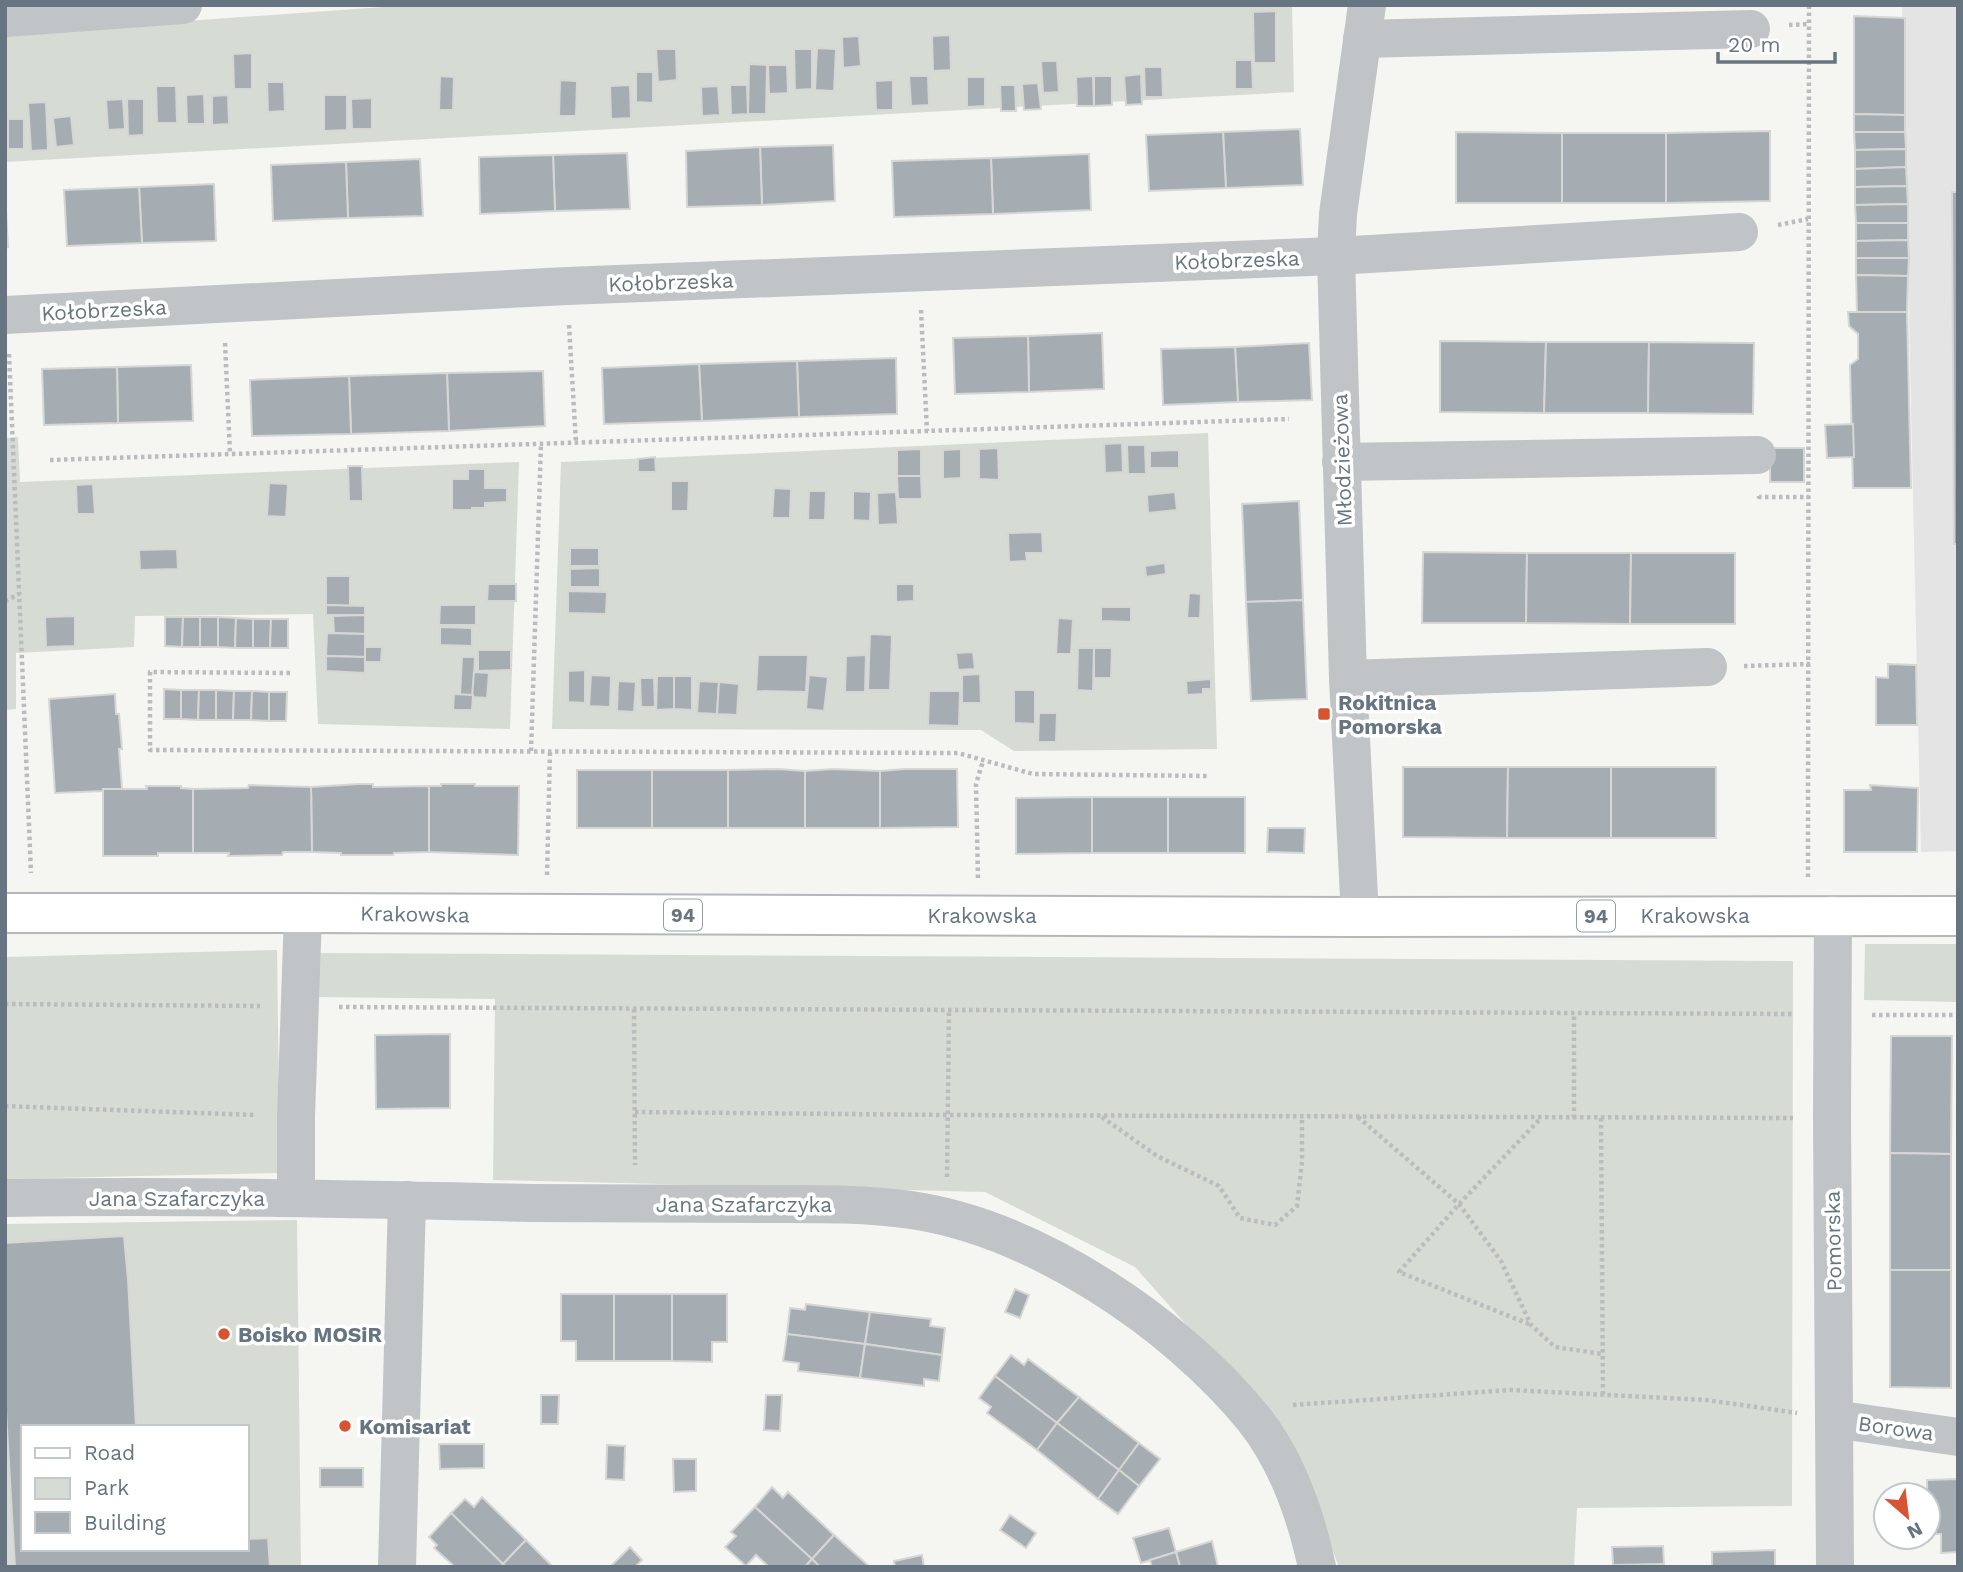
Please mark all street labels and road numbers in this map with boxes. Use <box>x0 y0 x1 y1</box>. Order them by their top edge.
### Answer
street label: Kołobrzeska <box>1174 245 1300 275</box>
street label: Kołobrzeska <box>608 267 734 297</box>
street label: Kołobrzeska <box>41 294 167 326</box>
street label: Młodzieżowa <box>1327 393 1357 527</box>
road number: 94 <box>664 900 702 931</box>
road number: 94 <box>1577 900 1615 932</box>
street label: Krakowska <box>360 901 470 927</box>
street label: Krakowska <box>927 903 1037 928</box>
street label: Krakowska <box>1640 903 1750 928</box>
street label: Jana Szafarczyka <box>89 1186 265 1211</box>
street label: Pomorska <box>1820 1190 1846 1292</box>
street label: Jana Szafarczyka <box>656 1192 832 1217</box>
street label: Borowa <box>1857 1410 1935 1446</box>

